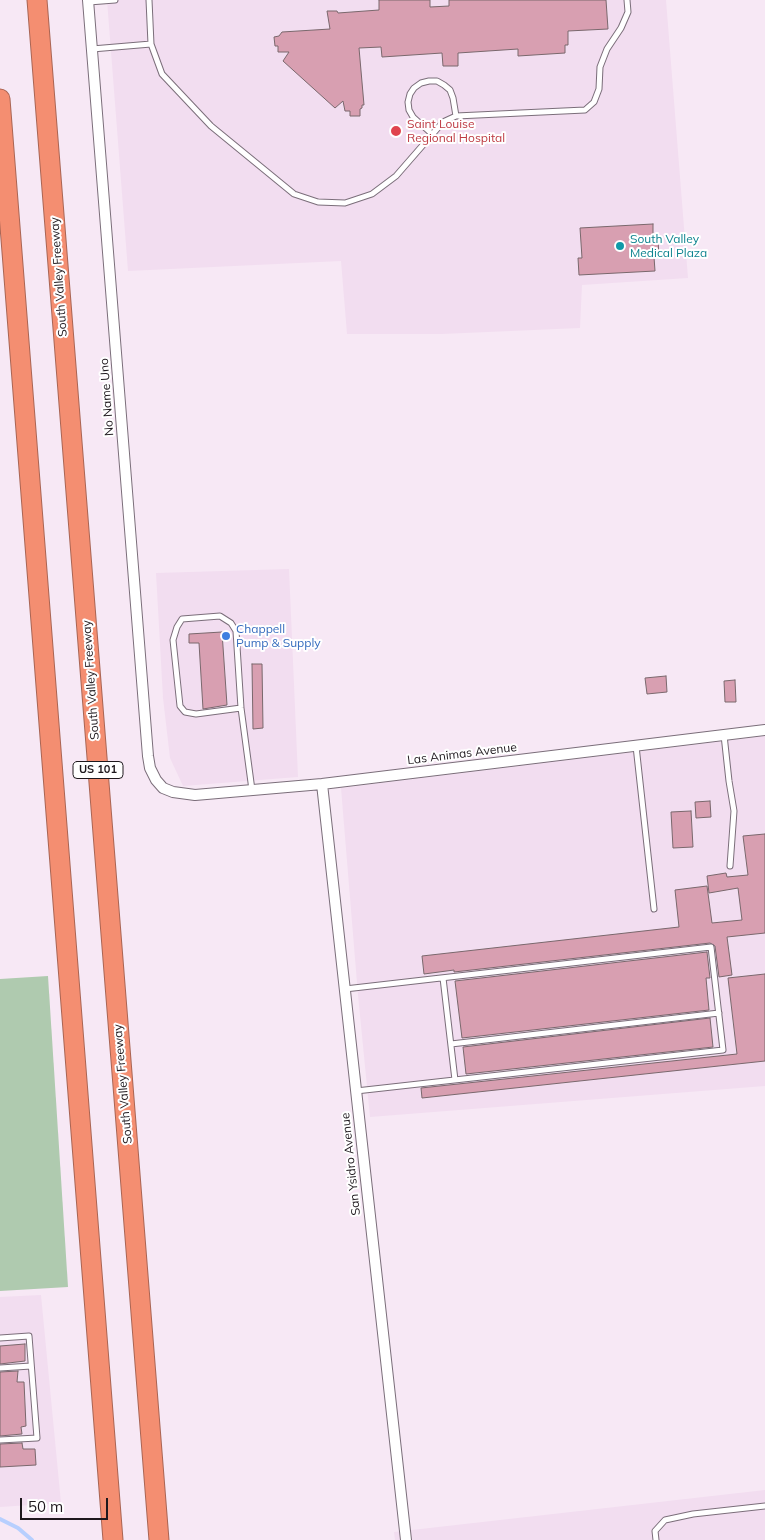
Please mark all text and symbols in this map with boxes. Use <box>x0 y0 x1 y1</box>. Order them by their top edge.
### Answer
place label: Saint Louise Regional Hospital <box>407 117 505 145</box>
marker: Saint Louise Regional Hospital <box>389 124 403 138</box>
street label: South Valley Freeway <box>48 217 70 337</box>
place label: South Valley Medical Plaza <box>630 232 707 260</box>
marker: South Valley Medical Plaza <box>614 240 626 252</box>
street label: No Name Uno <box>97 358 117 436</box>
street label: South Valley Freeway <box>80 620 102 740</box>
place label: Chappell Pump & Supply <box>236 622 321 650</box>
marker: Chappell Pump & Supply <box>220 630 232 642</box>
street label: Las Animas Avenue <box>406 740 518 768</box>
road number: US 101 <box>73 762 123 778</box>
street label: South Valley Freeway <box>111 1024 135 1144</box>
street label: San Ysidro Avenue <box>338 1112 364 1216</box>
scale bar <box>22 1488 110 1520</box>
text: 50 m <box>28 1497 63 1516</box>

